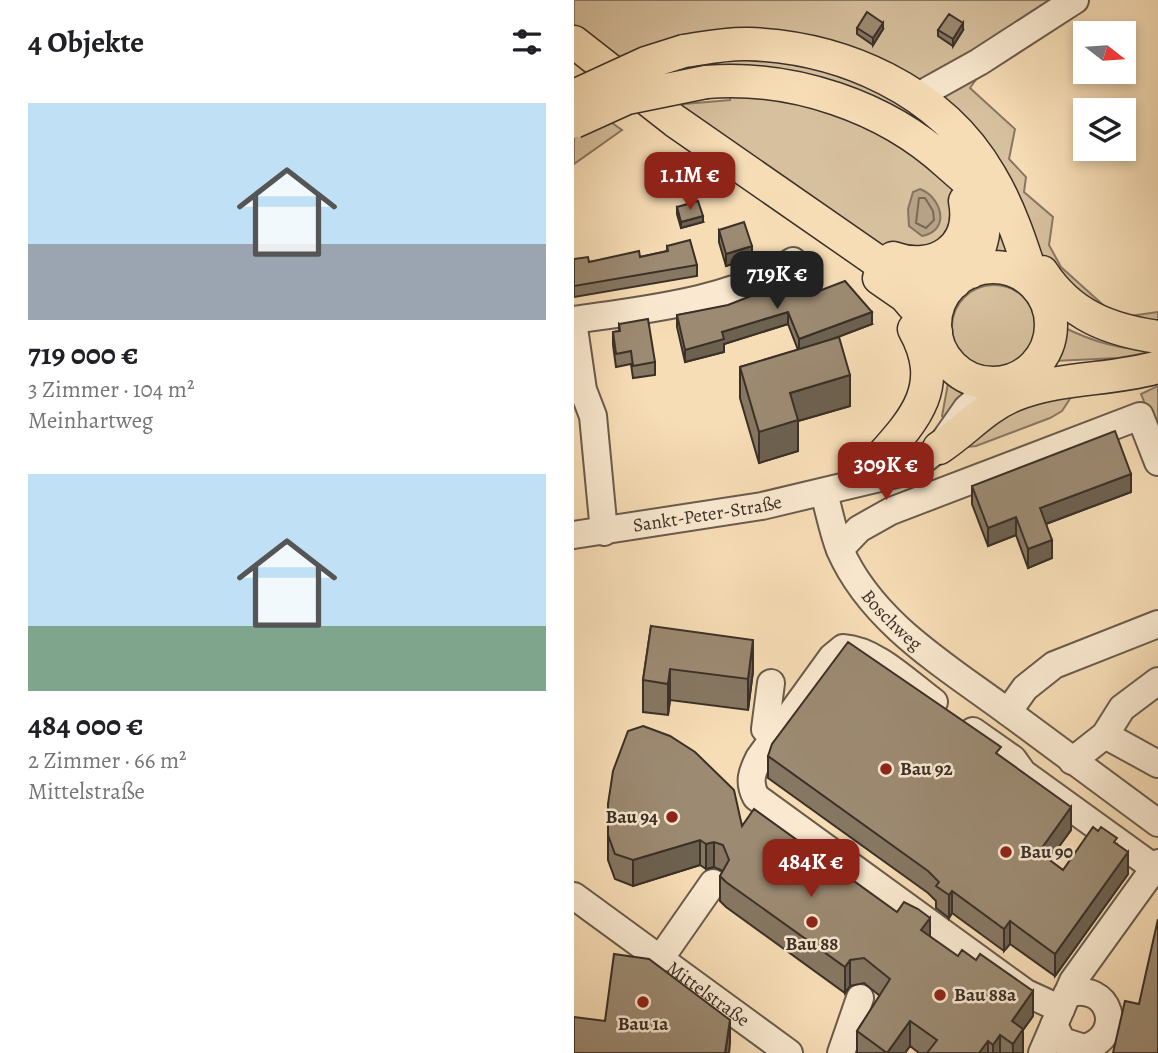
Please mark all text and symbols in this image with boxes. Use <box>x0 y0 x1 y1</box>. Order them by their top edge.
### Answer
north arrow <box>1073 21 1136 84</box>
map controls <box>1073 21 1136 161</box>
text: 4 Objekte <box>28 22 144 62</box>
icon: filters <box>508 23 546 61</box>
button: layers <box>1073 98 1136 161</box>
icon: home <box>224 149 350 275</box>
pin: 1.1M € <box>633 152 747 212</box>
text: 1.1M € <box>660 159 720 190</box>
pin: 719K € <box>720 252 834 311</box>
text: 719K € <box>746 258 808 289</box>
text: 719 000 € <box>28 334 138 374</box>
text: 3 Zimmer · 104 m² <box>28 374 195 405</box>
text: Meinhartweg <box>28 405 153 436</box>
pin: 309K € <box>829 442 943 502</box>
text: 309K € <box>854 449 918 480</box>
street label: Sankt-Peter-Straße <box>631 489 785 539</box>
icon: home <box>224 520 350 646</box>
street label: Boschweg <box>855 584 928 657</box>
text: 484 000 € <box>28 705 144 745</box>
text: 2 Zimmer · 66 m² <box>28 745 187 776</box>
place label: Bau 92 <box>900 756 953 782</box>
marker: Bau 92 <box>878 761 894 777</box>
text: Mittelstraße <box>28 776 145 807</box>
place label: Bau 94 <box>606 804 658 830</box>
marker: Bau 94 <box>664 809 680 825</box>
pin: 484K € <box>754 839 868 899</box>
place label: Bau 90 <box>1020 839 1074 865</box>
marker: Bau 90 <box>998 844 1014 860</box>
text: 484K € <box>779 846 843 877</box>
marker: Bau 88 <box>804 914 820 930</box>
place label: Bau 88 <box>785 931 839 957</box>
street label: Mittelstraße <box>661 955 755 1033</box>
place label: Bau 88a <box>954 982 1017 1008</box>
marker: Bau 88a <box>932 987 948 1003</box>
marker: Bau 1a <box>635 994 651 1010</box>
place label: Bau 1a <box>618 1011 669 1037</box>

